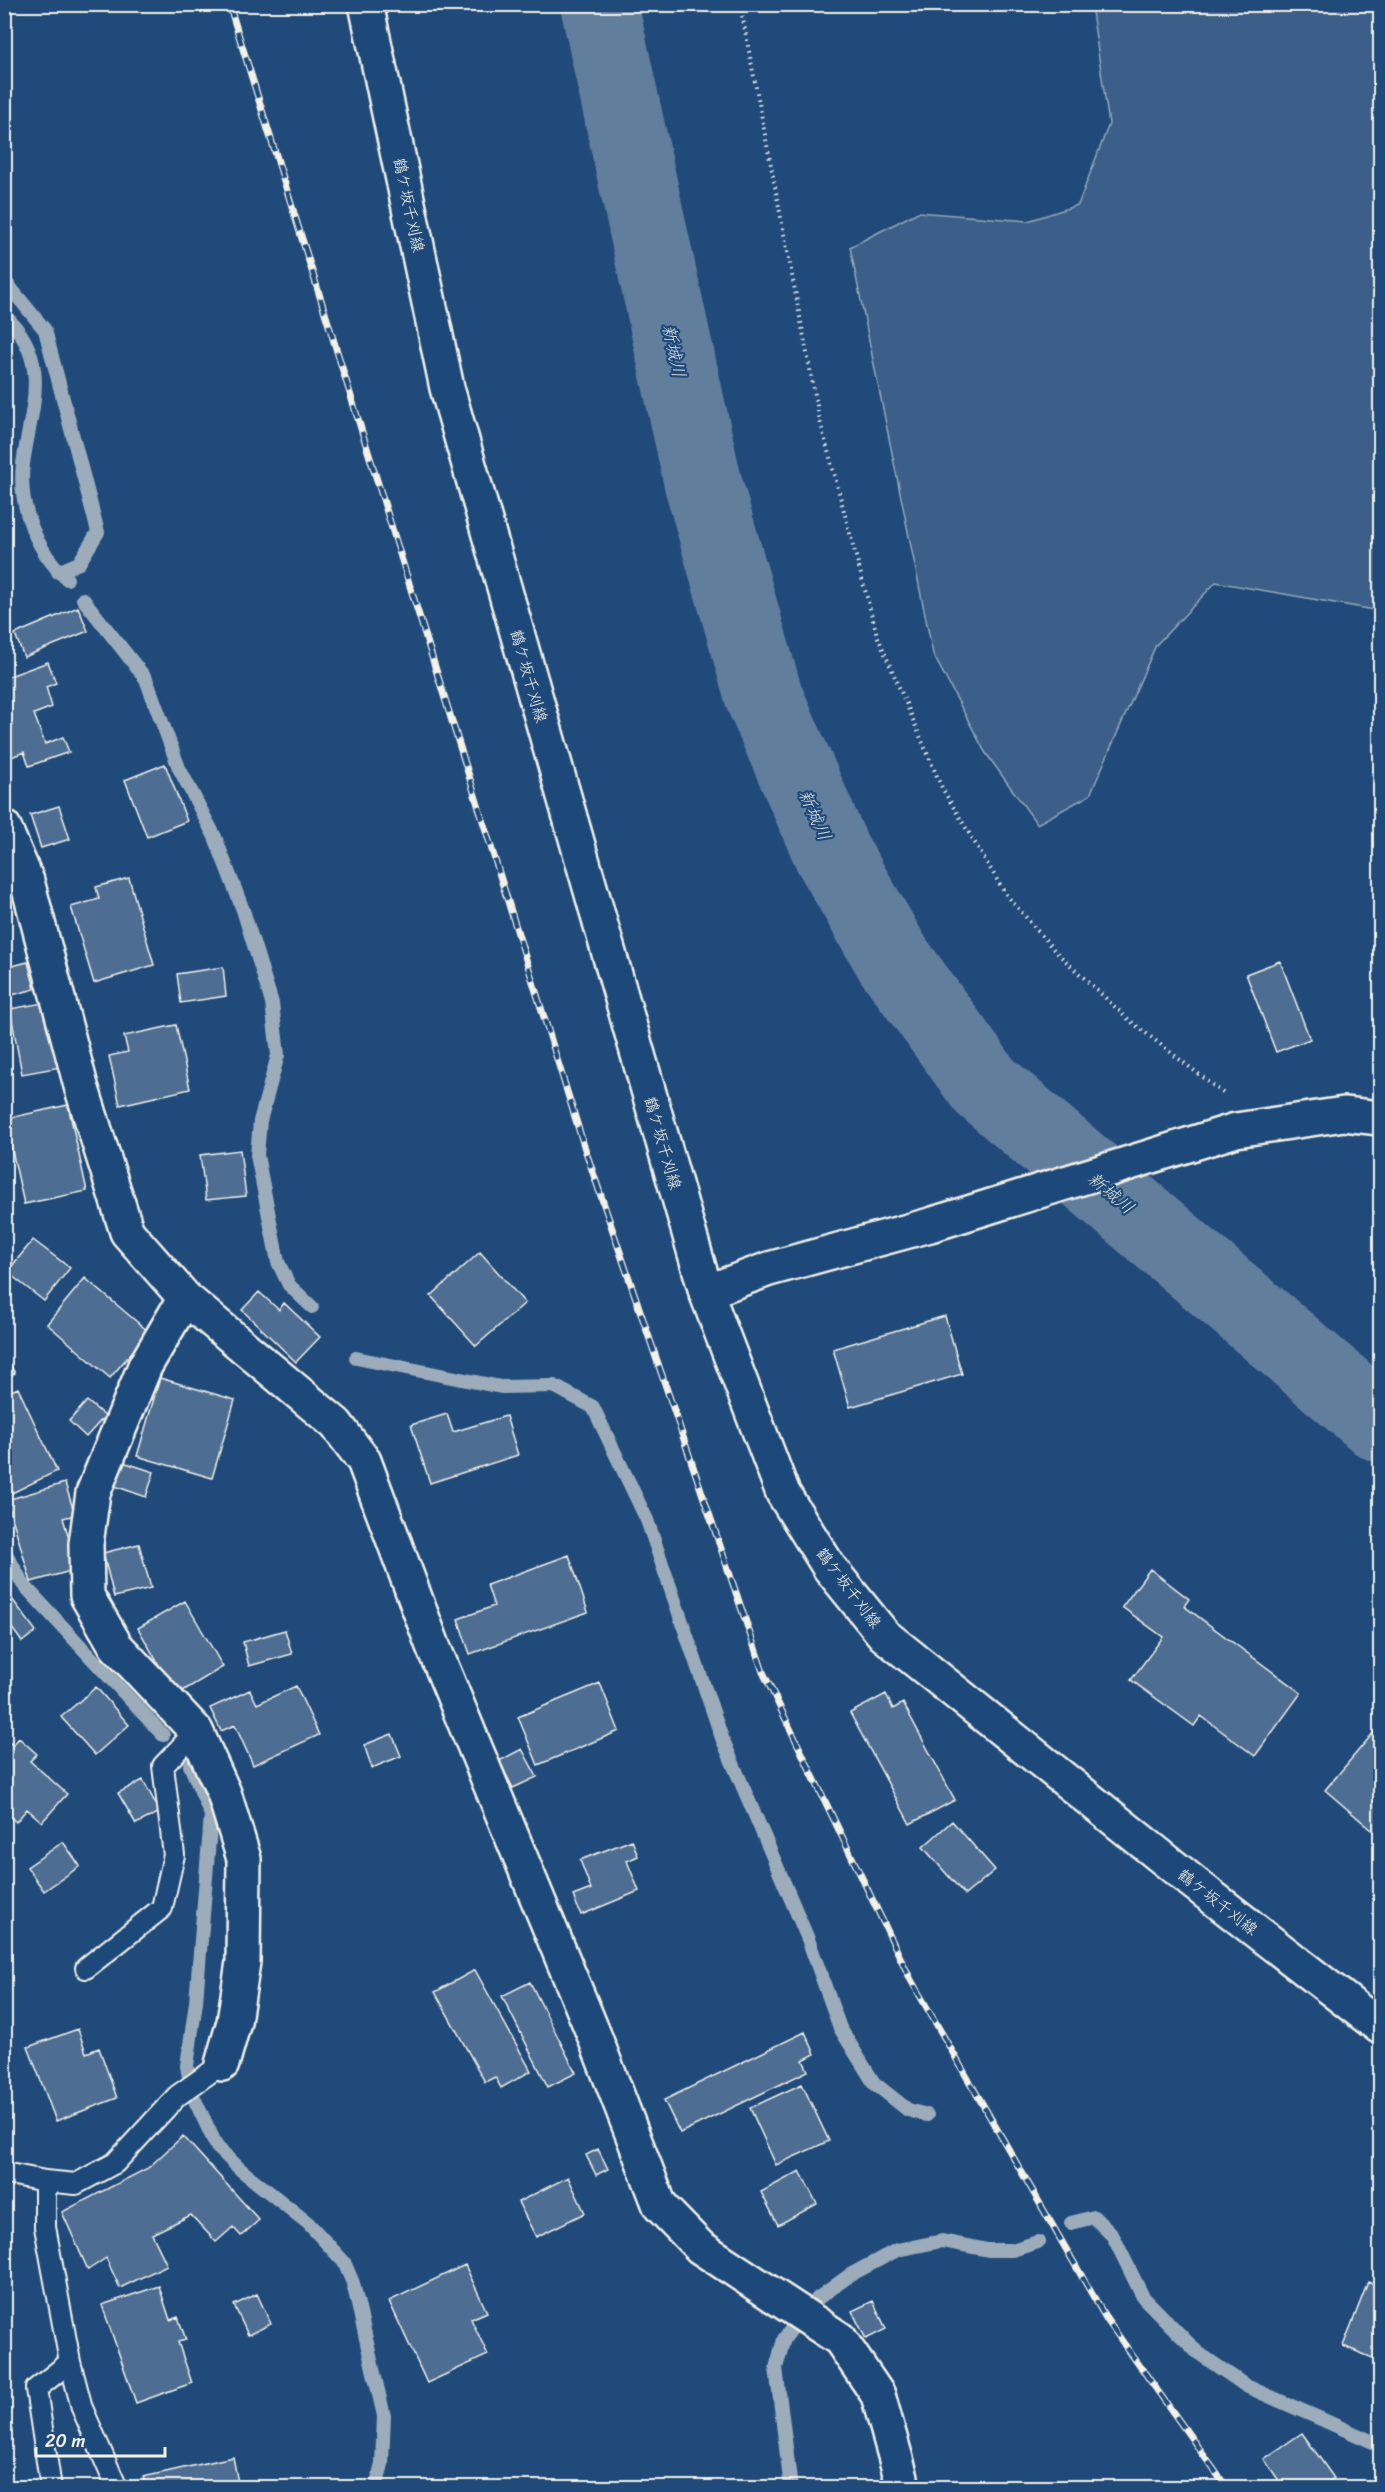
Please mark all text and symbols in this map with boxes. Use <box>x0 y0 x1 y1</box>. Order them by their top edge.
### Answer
street label: 鶴ケ坂千刈線 <box>385 155 433 255</box>
water label: 新城川 <box>653 321 695 381</box>
street label: 鶴ケ坂千刈線 <box>502 626 556 726</box>
water label: 新城川 <box>789 784 841 846</box>
street label: 鶴ケ坂千刈線 <box>636 1093 690 1193</box>
water label: 新城川 <box>1080 1163 1142 1223</box>
street label: 鶴ケ坂千刈線 <box>809 1541 889 1635</box>
street label: 鶴ケ坂千刈線 <box>1171 1861 1265 1943</box>
scale bar <box>36 2420 165 2458</box>
text: 20 m <box>45 2425 85 2457</box>

